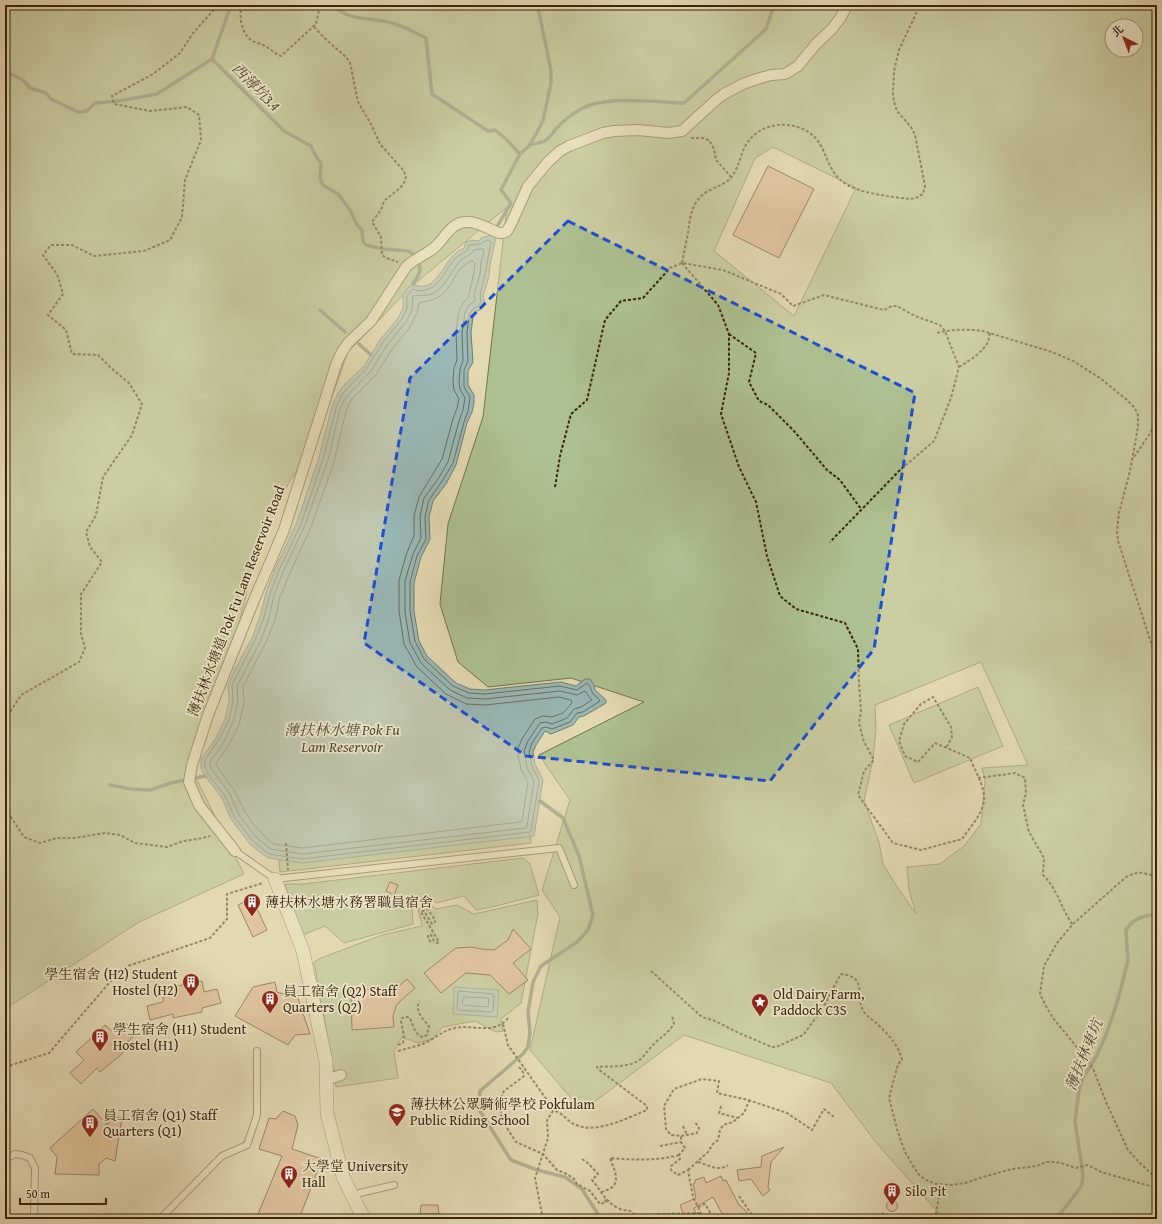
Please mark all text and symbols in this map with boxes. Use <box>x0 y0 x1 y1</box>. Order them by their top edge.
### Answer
north arrow <box>1104 18 1144 58</box>
text: 北 <box>1108 21 1127 40</box>
water label: 西薄坑3.4 <box>227 58 285 116</box>
street label: 薄扶林水塘道 Pok Fu Lam Reservoir Road <box>183 482 290 719</box>
water label: 薄扶林水塘 Pok Fu Lam Reservoir <box>284 719 400 757</box>
building icon: 薄扶林水塘水務署職員宿舍 <box>242 892 262 917</box>
place label: 薄扶林水塘水務署職員宿舍 <box>265 892 433 912</box>
place label: 學生宿舍 (H2) Student Hostel (H2) <box>45 964 178 1000</box>
building icon: 學生宿舍 (H2) Student Hostel (H2) <box>181 972 201 997</box>
place label: 員工宿舍 (Q2) Staff Quarters (Q2) <box>283 981 399 1017</box>
place label: Old Dairy Farm, Paddock C3S <box>773 984 864 1020</box>
building icon: 員工宿舍 (Q2) Staff Quarters (Q2) <box>260 989 280 1014</box>
place icon: Old Dairy Farm, Paddock C3S <box>750 992 770 1017</box>
water label: 薄扶林東坑 <box>1060 1014 1108 1094</box>
place label: 學生宿舍 (H1) Student Hostel (H1) <box>113 1019 246 1055</box>
building icon: 學生宿舍 (H1) Student Hostel (H1) <box>90 1027 110 1052</box>
place label: 薄扶林公眾騎術學校 Pokfulam Public Riding School <box>410 1094 595 1130</box>
school or university icon: 薄扶林公眾騎術學校 Pokfulam Public Riding School <box>387 1102 407 1127</box>
place label: 員工宿舍 (Q1) Staff Quarters (Q1) <box>103 1105 219 1141</box>
building icon: 員工宿舍 (Q1) Staff Quarters (Q1) <box>80 1113 100 1138</box>
place label: 大學堂 University Hall <box>302 1156 409 1192</box>
building icon: 大學堂 University Hall <box>279 1164 299 1189</box>
scale bar <box>20 1180 106 1206</box>
building icon: Silo Pit <box>882 1181 902 1206</box>
place label: Silo Pit <box>905 1181 946 1201</box>
text: 50 m <box>26 1185 50 1202</box>

